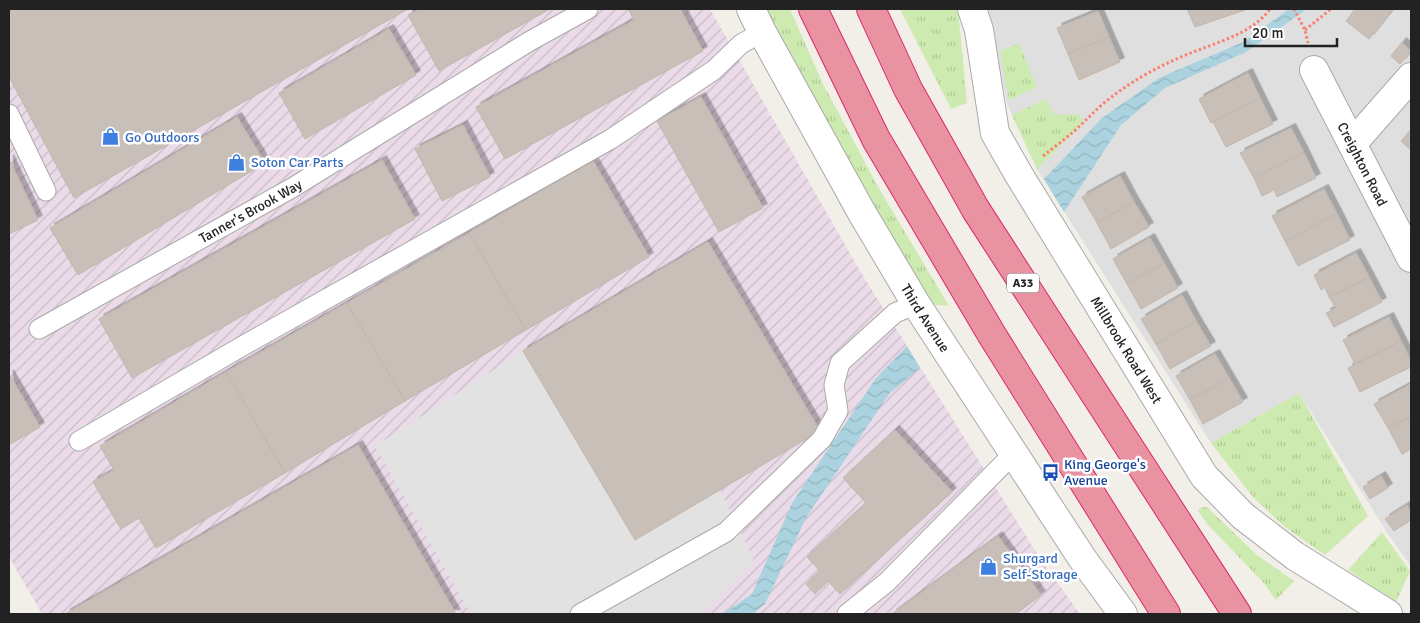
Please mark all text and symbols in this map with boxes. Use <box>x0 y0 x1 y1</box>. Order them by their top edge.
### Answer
scale bar <box>1245 15 1338 47</box>
text: 20 m <box>1252 24 1283 42</box>
street label: Creighton Road <box>1334 119 1391 209</box>
shop icon: Go Outdoors <box>101 127 121 147</box>
place label: Go Outdoors <box>125 129 199 146</box>
shop icon: Soton Car Parts <box>227 152 247 172</box>
place label: Soton Car Parts <box>251 154 344 171</box>
street label: Tanner's Brook Way <box>196 175 305 247</box>
road number: A33 <box>1007 274 1039 292</box>
street label: Third Avenue <box>897 281 954 355</box>
street label: Millbrook Road West <box>1087 293 1166 407</box>
place label: King George's Avenue <box>1064 456 1146 489</box>
bus stop icon: King George's Avenue <box>1040 462 1060 482</box>
place label: Shurgard Self-Storage <box>1003 550 1078 583</box>
shop icon: Shurgard Self-Storage <box>979 556 999 576</box>

